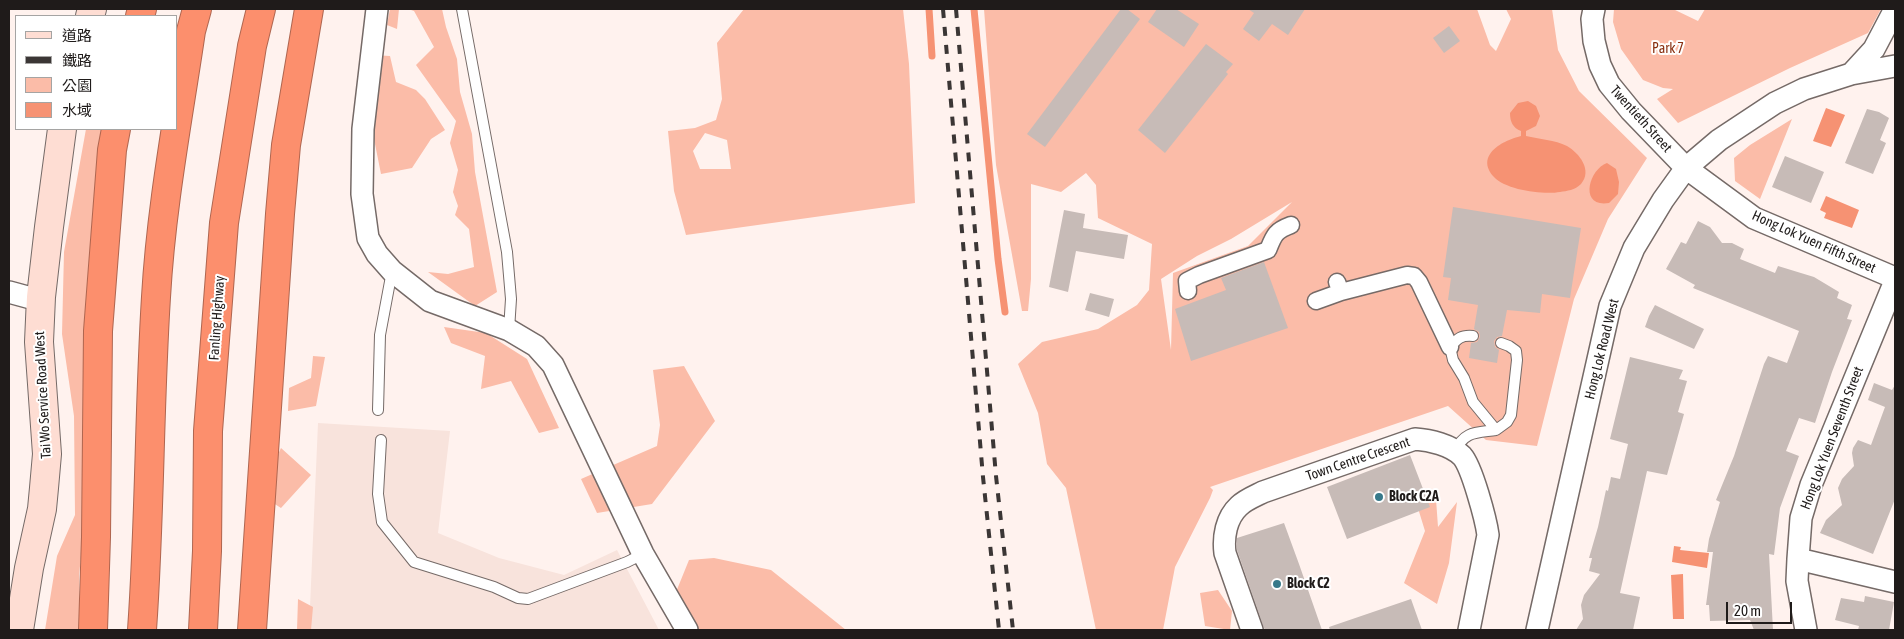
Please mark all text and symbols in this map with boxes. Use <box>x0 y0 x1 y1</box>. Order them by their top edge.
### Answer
legend <box>15 15 178 130</box>
text: 道路 <box>62 27 92 44</box>
park label: Park 7 <box>1652 41 1684 57</box>
text: 鐵路 <box>62 52 92 69</box>
text: 公園 <box>62 77 92 94</box>
street label: Twentieth Street <box>1607 82 1675 156</box>
text: 水域 <box>62 102 92 119</box>
street label: Hong Lok Yuen Fifth Street <box>1749 207 1879 277</box>
street label: Fanling Highway <box>206 275 228 361</box>
street label: Hong Lok Road West <box>1581 297 1623 401</box>
street label: Tai Wo Service Road West <box>31 331 55 459</box>
street label: Hong Lok Yuen Seventh Street <box>1797 364 1867 512</box>
street label: Town Centre Crescent <box>1304 433 1412 485</box>
place label: Block C2A <box>1389 489 1439 505</box>
marker: Block C2A <box>1373 491 1385 503</box>
place label: Block C2 <box>1287 576 1330 592</box>
marker: Block C2 <box>1271 578 1283 590</box>
scale bar <box>1729 592 1795 624</box>
text: 20 m <box>1734 602 1761 619</box>

